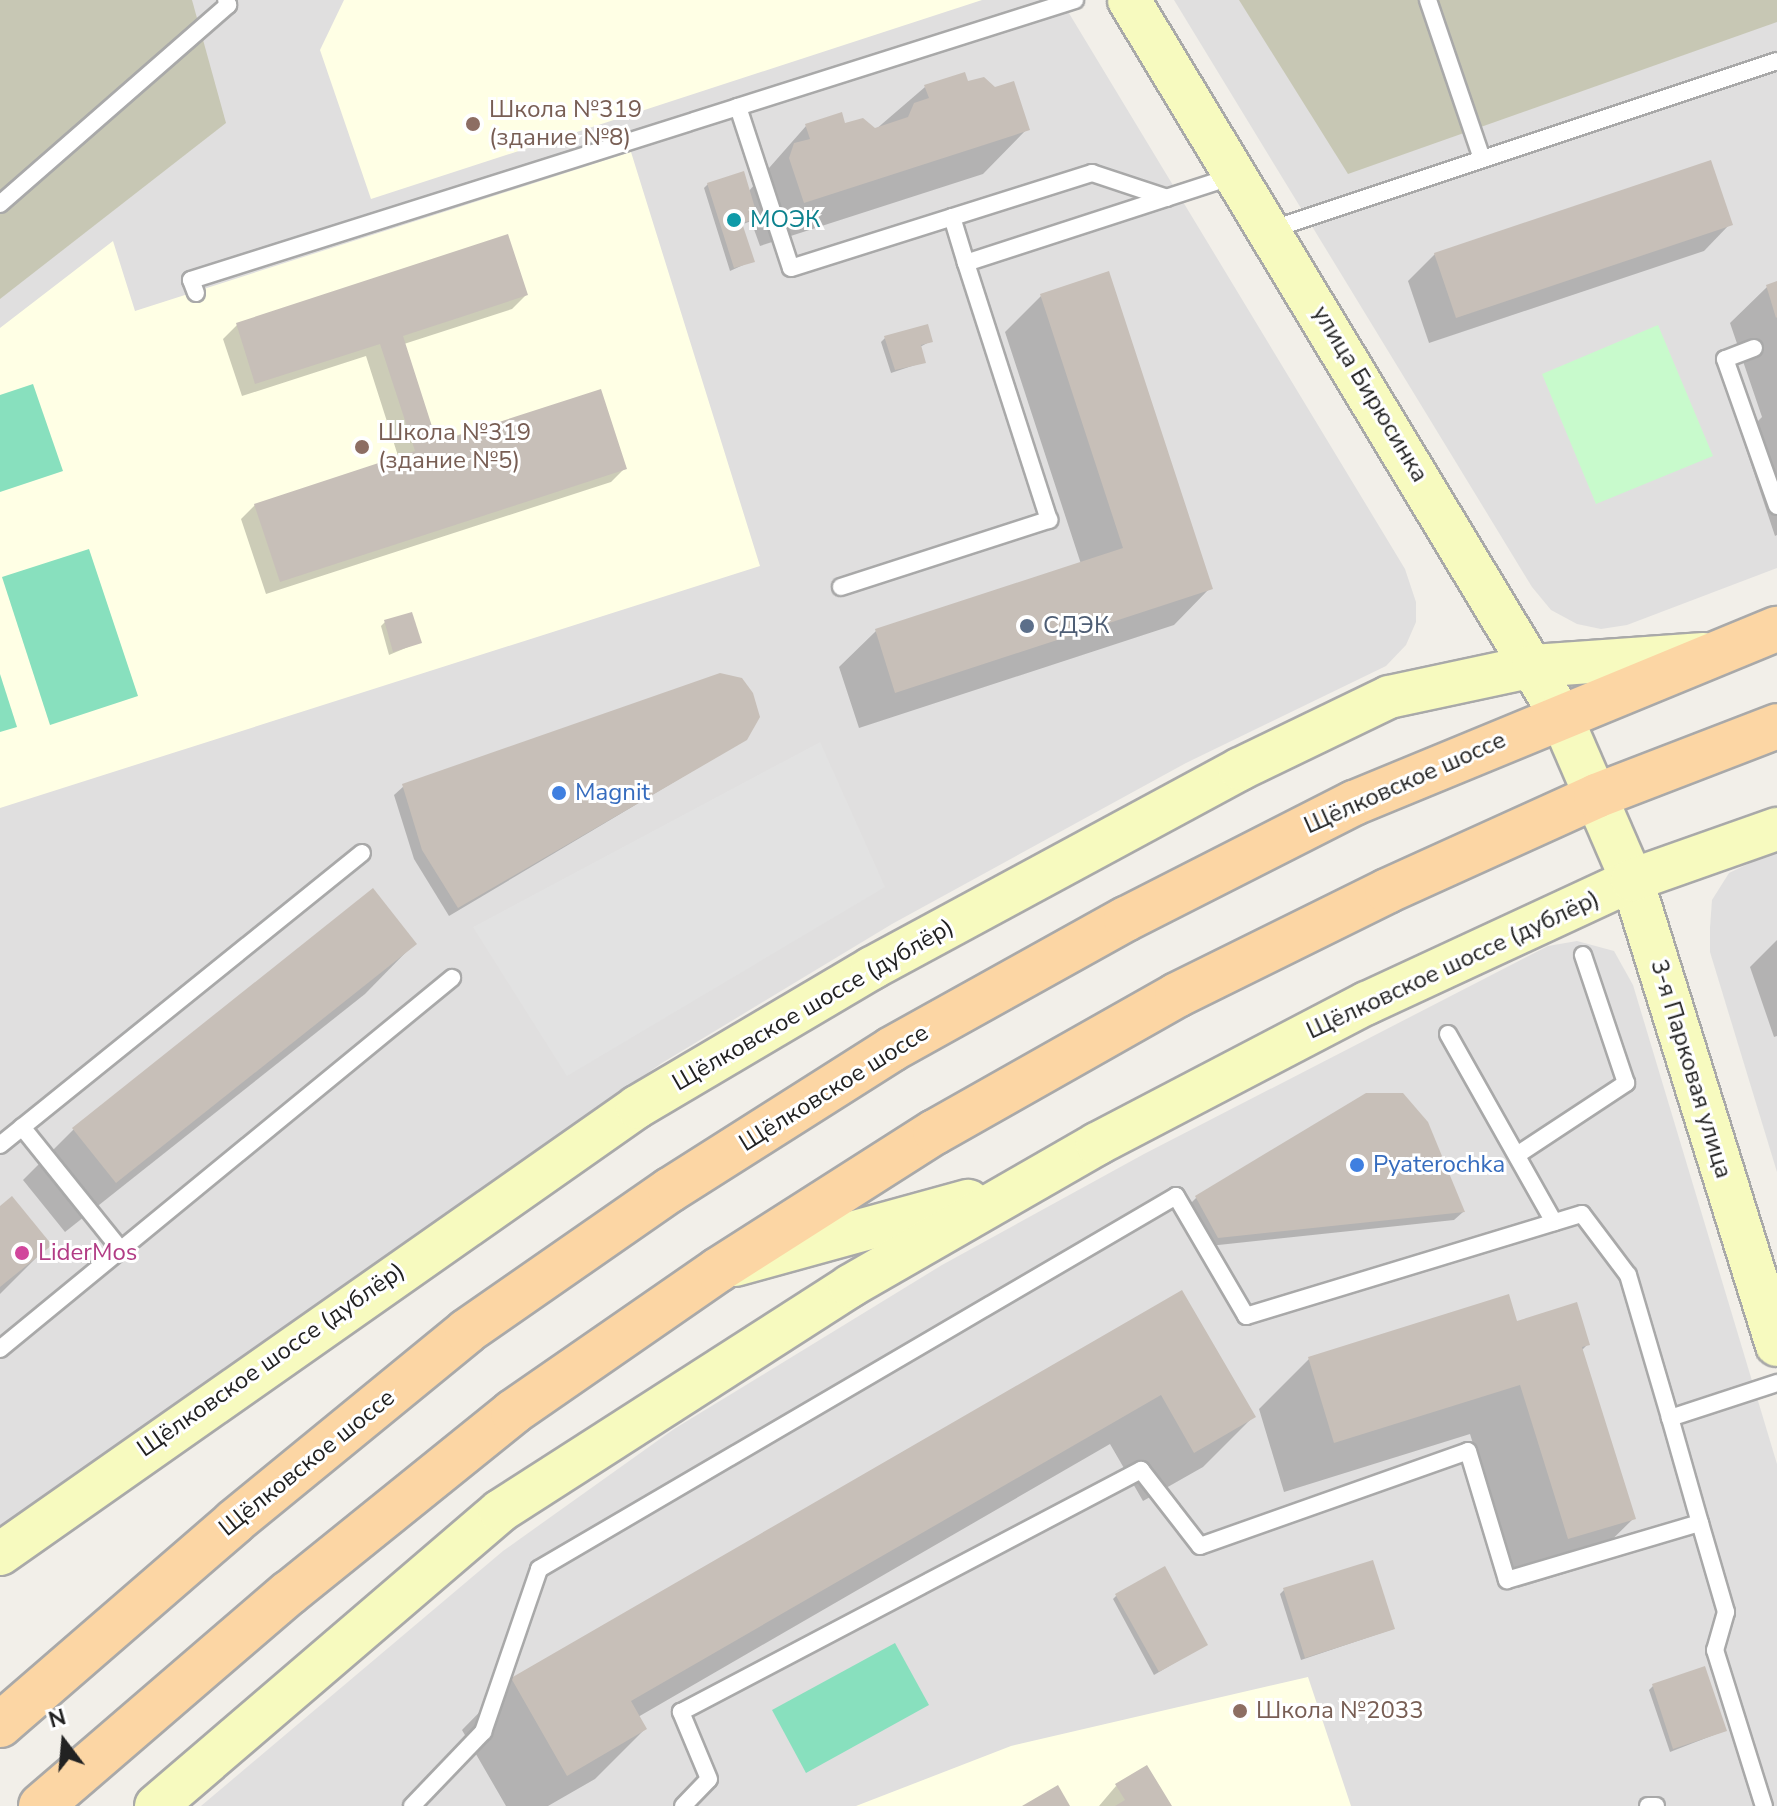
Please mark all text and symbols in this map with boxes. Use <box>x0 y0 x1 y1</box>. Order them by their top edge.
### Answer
place label: Школа №319 (здание №8) <box>489 96 642 152</box>
marker: Школа №319 (здание №8) <box>464 115 482 133</box>
place label: МОЭК <box>750 206 820 234</box>
marker: МОЭК <box>725 211 743 229</box>
street label: улица Бирюсинка <box>1306 301 1434 487</box>
place label: Школа №319 (здание №5) <box>378 419 531 475</box>
marker: Школа №319 (здание №5) <box>353 438 371 456</box>
place label: СДЭК <box>1043 612 1109 640</box>
marker: СДЭК <box>1018 617 1036 635</box>
street label: Щёлковское шоссе <box>1300 726 1510 840</box>
place label: Magnit <box>575 779 650 807</box>
marker: Magnit <box>550 784 568 802</box>
street label: Щёлковское шоссе (дублёр) <box>1302 884 1604 1046</box>
street label: Щёлковское шоссе (дублёр) <box>667 913 959 1097</box>
street label: 3-я Парковая улица <box>1644 956 1738 1182</box>
street label: Щёлковское шоссе <box>734 1018 934 1158</box>
place label: Pyaterochka <box>1373 1151 1505 1179</box>
marker: Pyaterochka <box>1348 1156 1366 1174</box>
place label: LiderMos <box>38 1239 137 1267</box>
marker: LiderMos <box>13 1244 31 1262</box>
street label: Щёлковское шоссе (дублёр) <box>132 1257 410 1463</box>
street label: Щёлковское шоссе <box>213 1383 401 1543</box>
place label: Школа №2033 <box>1256 1697 1424 1725</box>
north arrow <box>24 1702 104 1782</box>
text: N <box>45 1702 69 1736</box>
marker: Школа №2033 <box>1231 1702 1249 1720</box>

